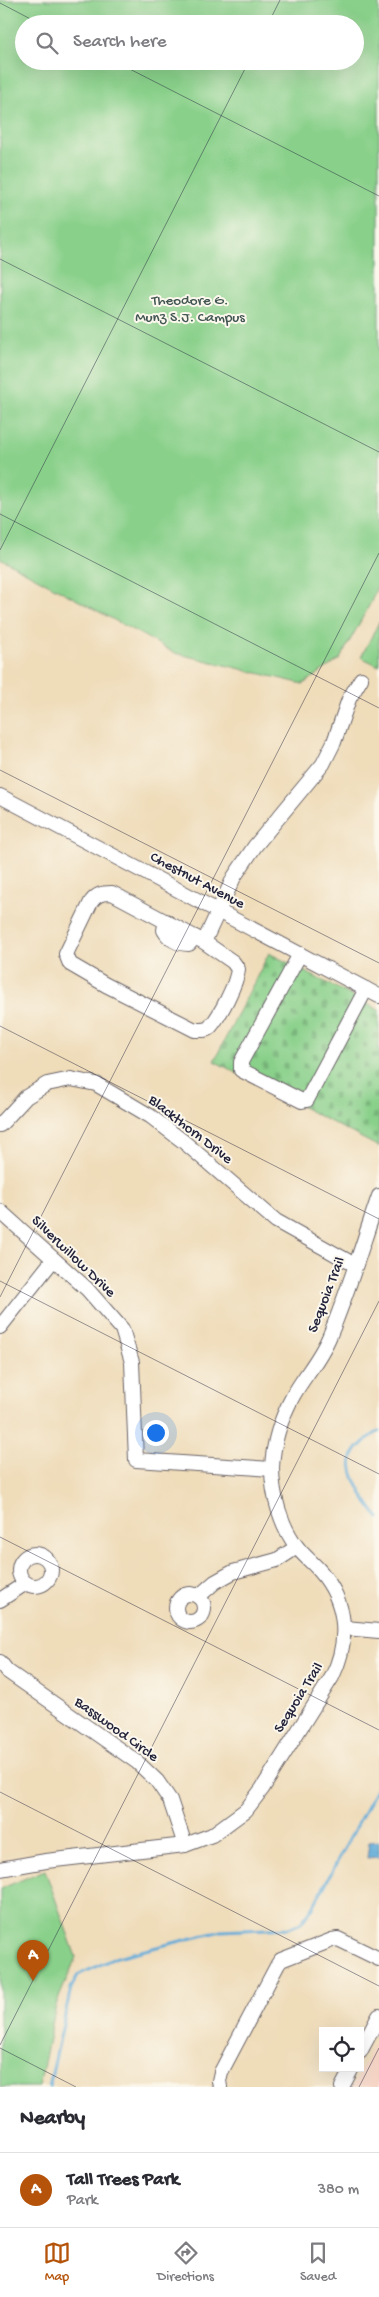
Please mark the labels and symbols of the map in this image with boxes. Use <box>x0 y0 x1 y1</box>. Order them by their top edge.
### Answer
park label: Theodore G. Munz S.J. Campus <box>135 292 245 327</box>
street label: Chestnut Avenue <box>147 849 248 914</box>
street label: Blackthorn Drive <box>144 1091 236 1169</box>
street label: Silverwillow Drive <box>27 1212 119 1302</box>
street label: Sequoia Trail <box>304 1255 350 1335</box>
your location <box>143 1420 169 1446</box>
street label: Sequoia Trail <box>270 1659 328 1737</box>
street label: Basswood Circle <box>70 1693 162 1767</box>
pin: A <box>17 1940 49 1981</box>

